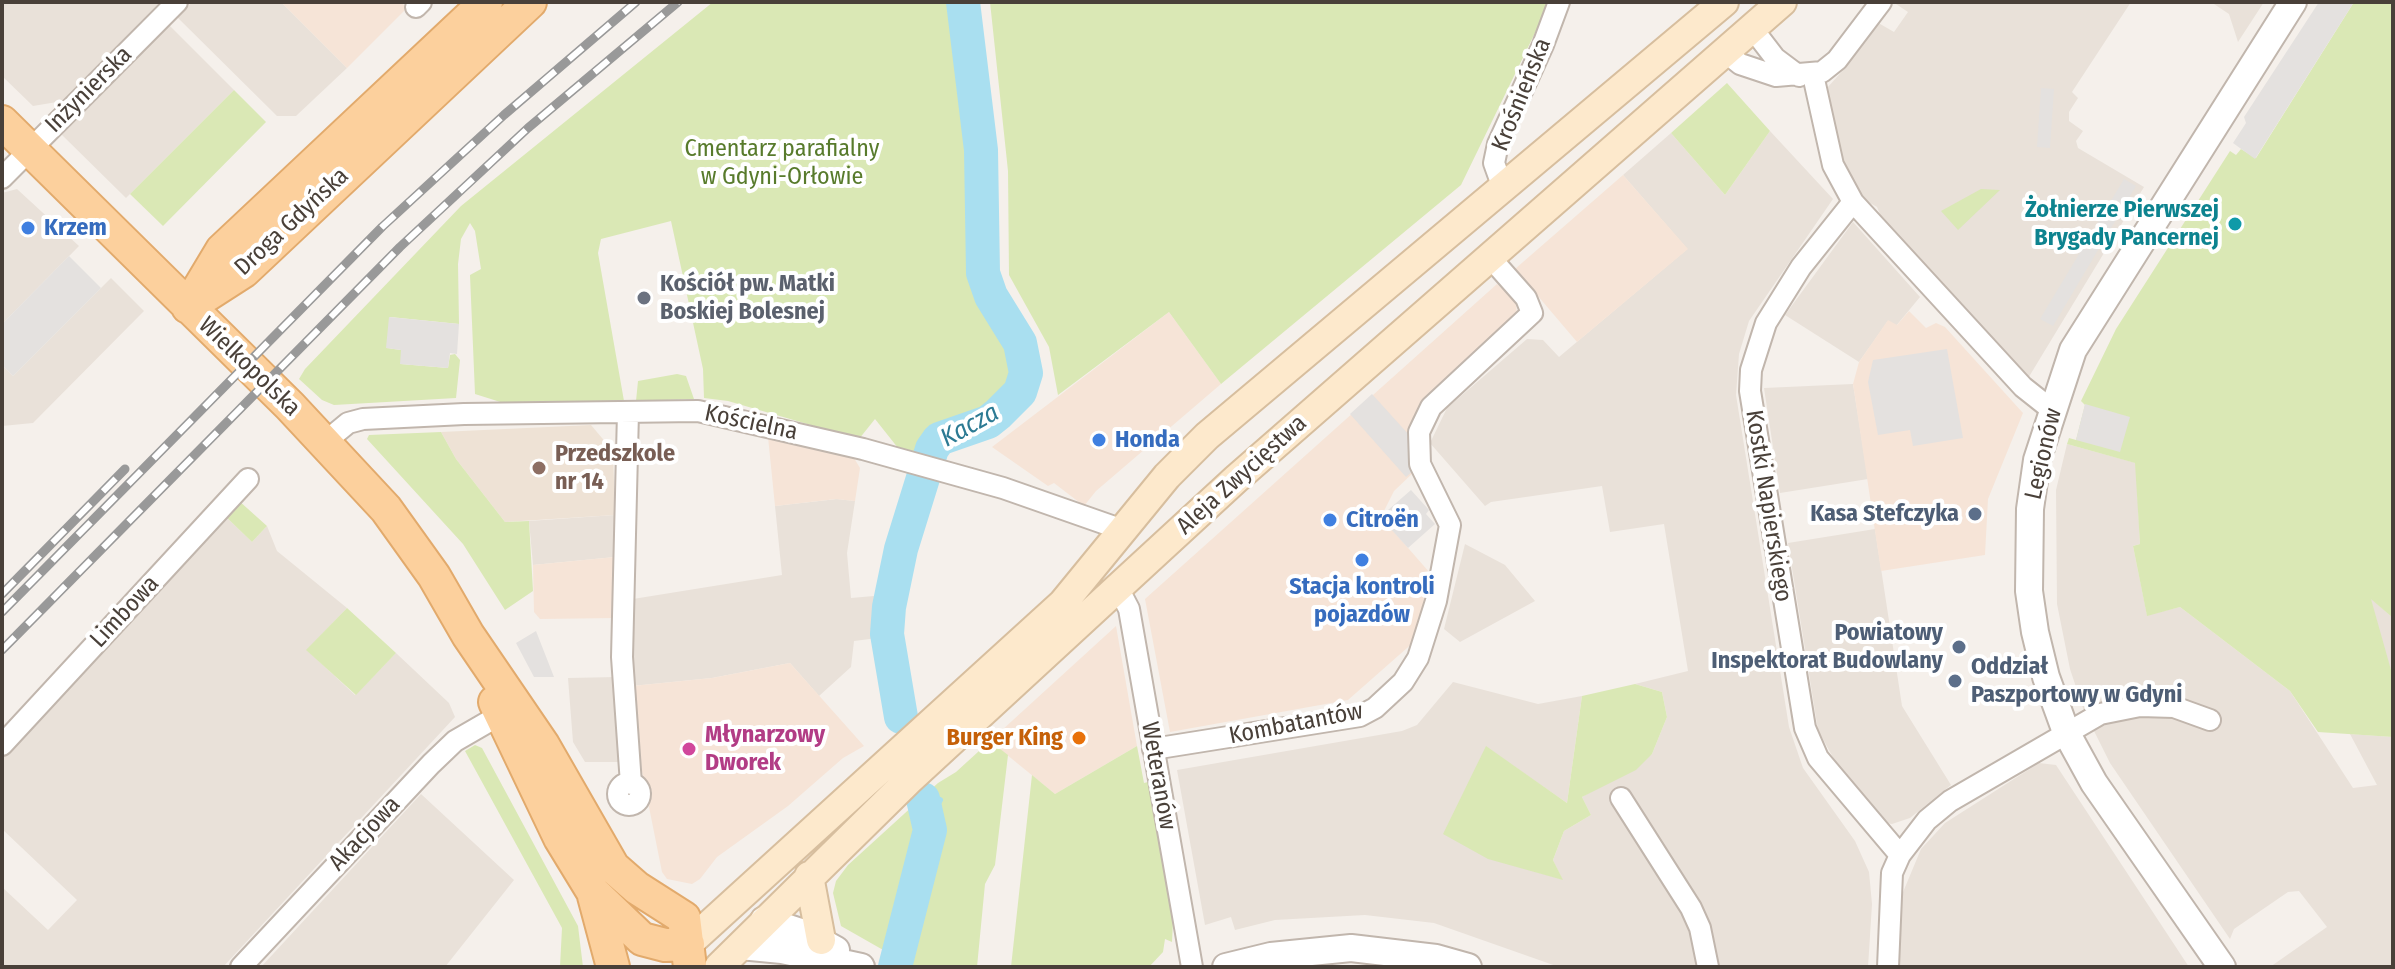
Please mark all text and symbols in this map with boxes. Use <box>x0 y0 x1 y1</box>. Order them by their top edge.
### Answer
street label: Krośnieńska <box>1486 34 1558 156</box>
street label: Inżynierska <box>40 41 138 139</box>
park label: Cmentarz parafialny w Gdyni-Orłowie <box>685 135 879 191</box>
street label: Droga Gdyńska <box>229 162 355 282</box>
place label: Żołnierze Pierwszej Brygady Pancernej <box>2025 196 2219 252</box>
place label: Krzem <box>44 214 107 242</box>
marker: Żołnierze Pierwszej Brygady Pancernej <box>2226 215 2244 233</box>
marker: Krzem <box>19 219 37 237</box>
place label: Kościół pw. Matki Boskiej Bolesnej <box>660 270 835 326</box>
marker: Kościół pw. Matki Boskiej Bolesnej <box>635 289 653 307</box>
street label: Wielkopolska <box>192 311 306 423</box>
water label: Kacza <box>936 397 1004 455</box>
street label: Kościelna <box>702 399 800 447</box>
street label: Legionów <box>2020 405 2068 503</box>
street label: Kostki Napierskiego <box>1739 408 1797 604</box>
street label: Aleja Zwycięstwa <box>1171 409 1313 541</box>
place label: Honda <box>1115 426 1180 454</box>
marker: Honda <box>1090 431 1108 449</box>
place label: Przedszkole nr 14 <box>555 440 675 496</box>
marker: Przedszkole nr 14 <box>530 459 548 477</box>
place label: Kasa Stefczyka <box>1810 500 1959 528</box>
marker: Kasa Stefczyka <box>1966 505 1984 523</box>
place label: Citroën <box>1346 506 1419 534</box>
marker: Citroën <box>1321 511 1339 529</box>
marker: Stacja kontroli pojazdów <box>1353 551 1371 569</box>
street label: Limbowa <box>85 570 165 654</box>
place label: Stacja kontroli pojazdów <box>1289 573 1435 629</box>
place label: Powiatowy Inspektorat Budowlany <box>1711 619 1943 675</box>
marker: Powiatowy Inspektorat Budowlany <box>1950 638 1968 656</box>
place label: Oddział Paszportowy w Gdyni <box>1971 653 2183 709</box>
marker: Oddział Paszportowy w Gdyni <box>1946 672 1964 690</box>
street label: Kombatantów <box>1227 697 1365 751</box>
street label: Weteranów <box>1134 720 1182 832</box>
place label: Młynarzowy Dworek <box>705 721 825 777</box>
place label: Burger King <box>947 724 1063 752</box>
marker: Burger King <box>1070 729 1088 747</box>
marker: Młynarzowy Dworek <box>680 740 698 758</box>
street label: Akacjowa <box>323 791 407 877</box>

